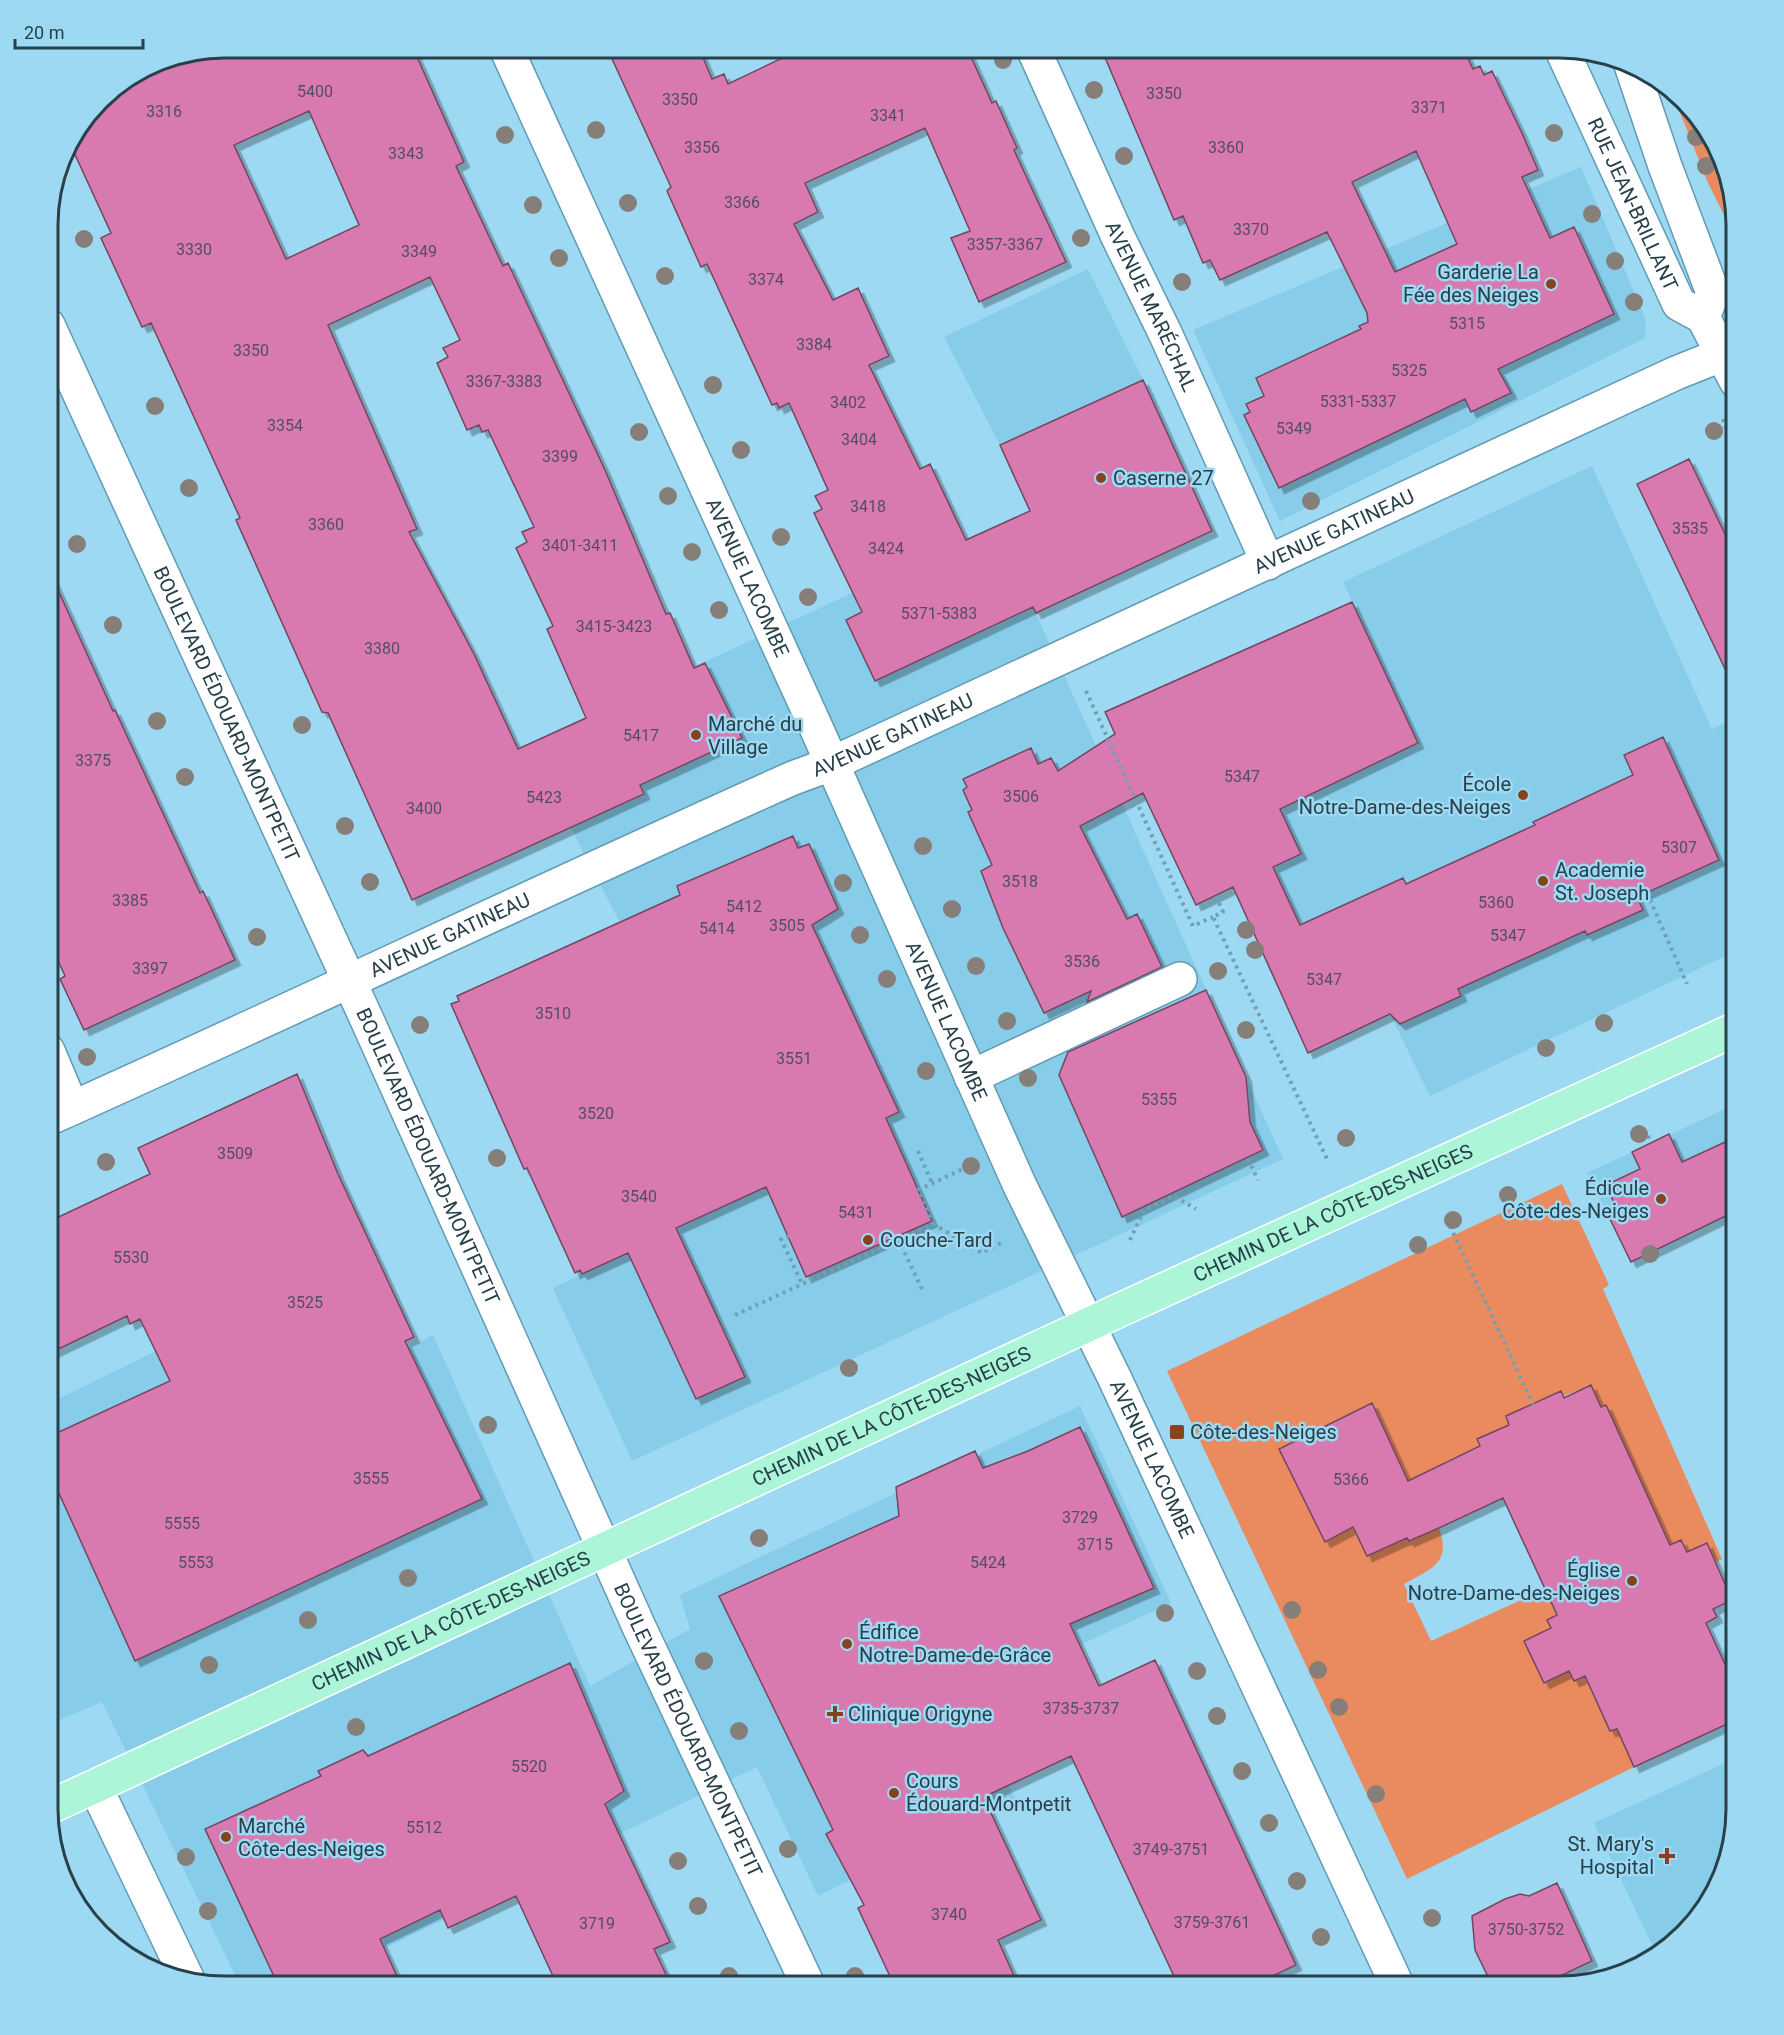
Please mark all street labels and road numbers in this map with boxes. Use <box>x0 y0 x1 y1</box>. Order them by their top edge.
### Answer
street label: RUE JEAN-BRILLANT <box>1583 114 1683 295</box>
street label: AVENUE MARÉCHAL <box>1100 217 1202 395</box>
street label: AVENUE GATINEAU <box>1250 484 1418 579</box>
street label: AVENUE LACOMBE <box>701 494 794 661</box>
street label: BOULEVARD ÉDOUARD-MONTPETIT <box>148 563 305 865</box>
street label: AVENUE GATINEAU <box>809 688 977 782</box>
street label: AVENUE GATINEAU <box>366 887 534 982</box>
street label: AVENUE LACOMBE <box>901 937 992 1104</box>
street label: BOULEVARD ÉDOUARD-MONTPETIT <box>351 1004 505 1308</box>
street label: CHEMIN DE LA CÔTE-DES-NEIGES <box>1189 1139 1477 1287</box>
street label: CHEMIN DE LA CÔTE-DES-NEIGES <box>748 1341 1035 1491</box>
street label: AVENUE LACOMBE <box>1105 1376 1199 1542</box>
street label: CHEMIN DE LA CÔTE-DES-NEIGES <box>307 1546 594 1696</box>
street label: BOULEVARD ÉDOUARD-MONTPETIT <box>609 1579 767 1881</box>

